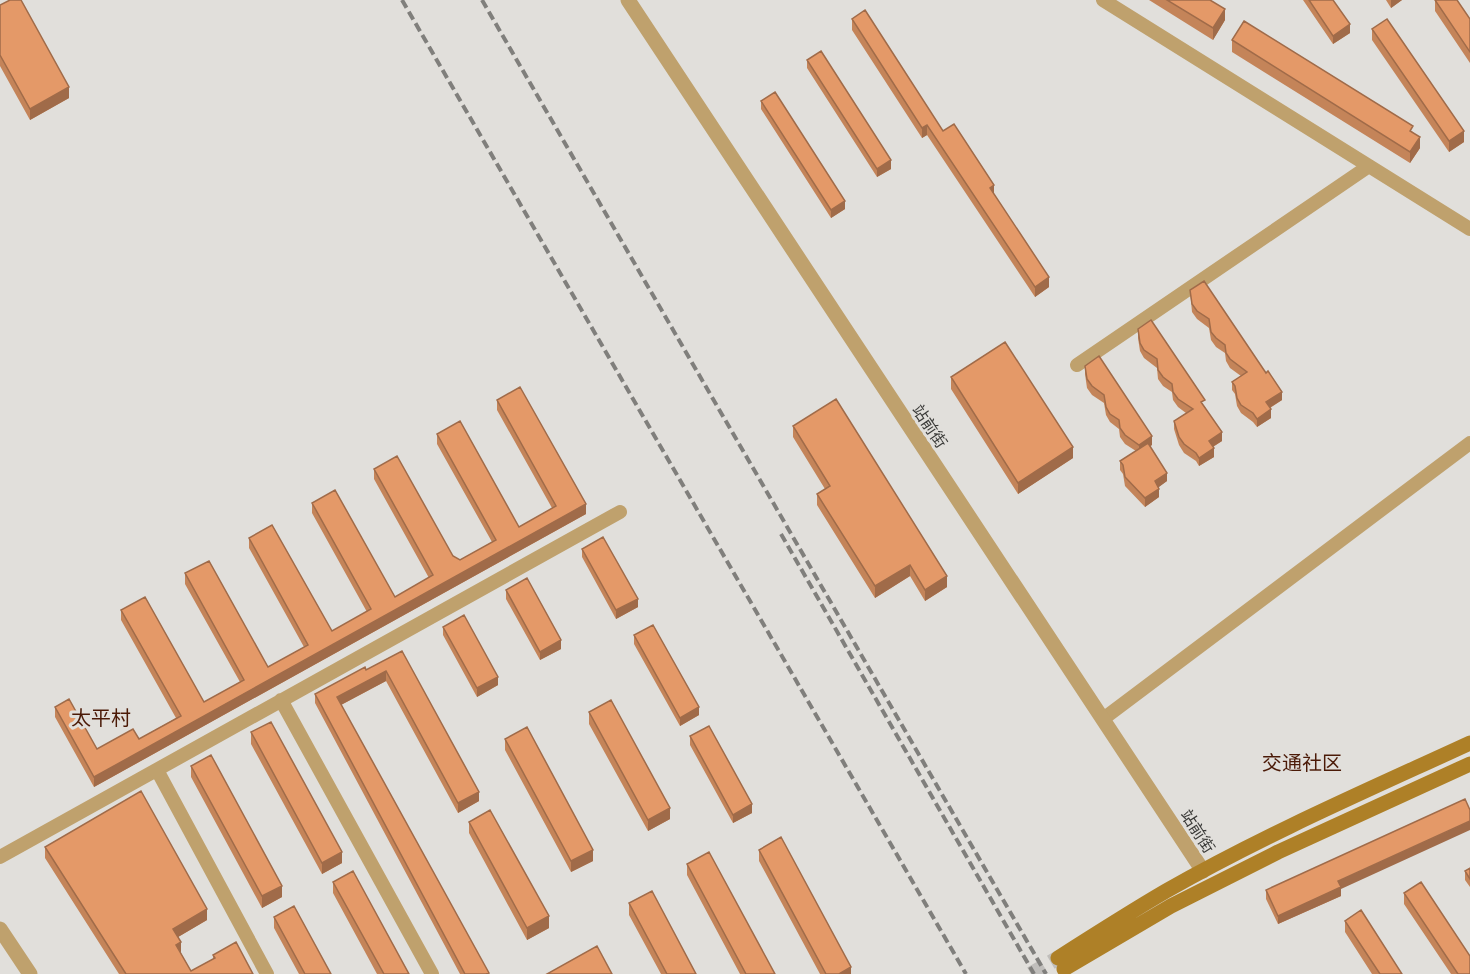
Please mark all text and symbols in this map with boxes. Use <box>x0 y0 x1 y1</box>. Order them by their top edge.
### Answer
street label: 站前街 <box>907 399 953 453</box>
district label: 太平村 <box>71 702 131 733</box>
district label: 交通社区 <box>1262 747 1342 778</box>
street label: 站前街 <box>1175 804 1221 858</box>

